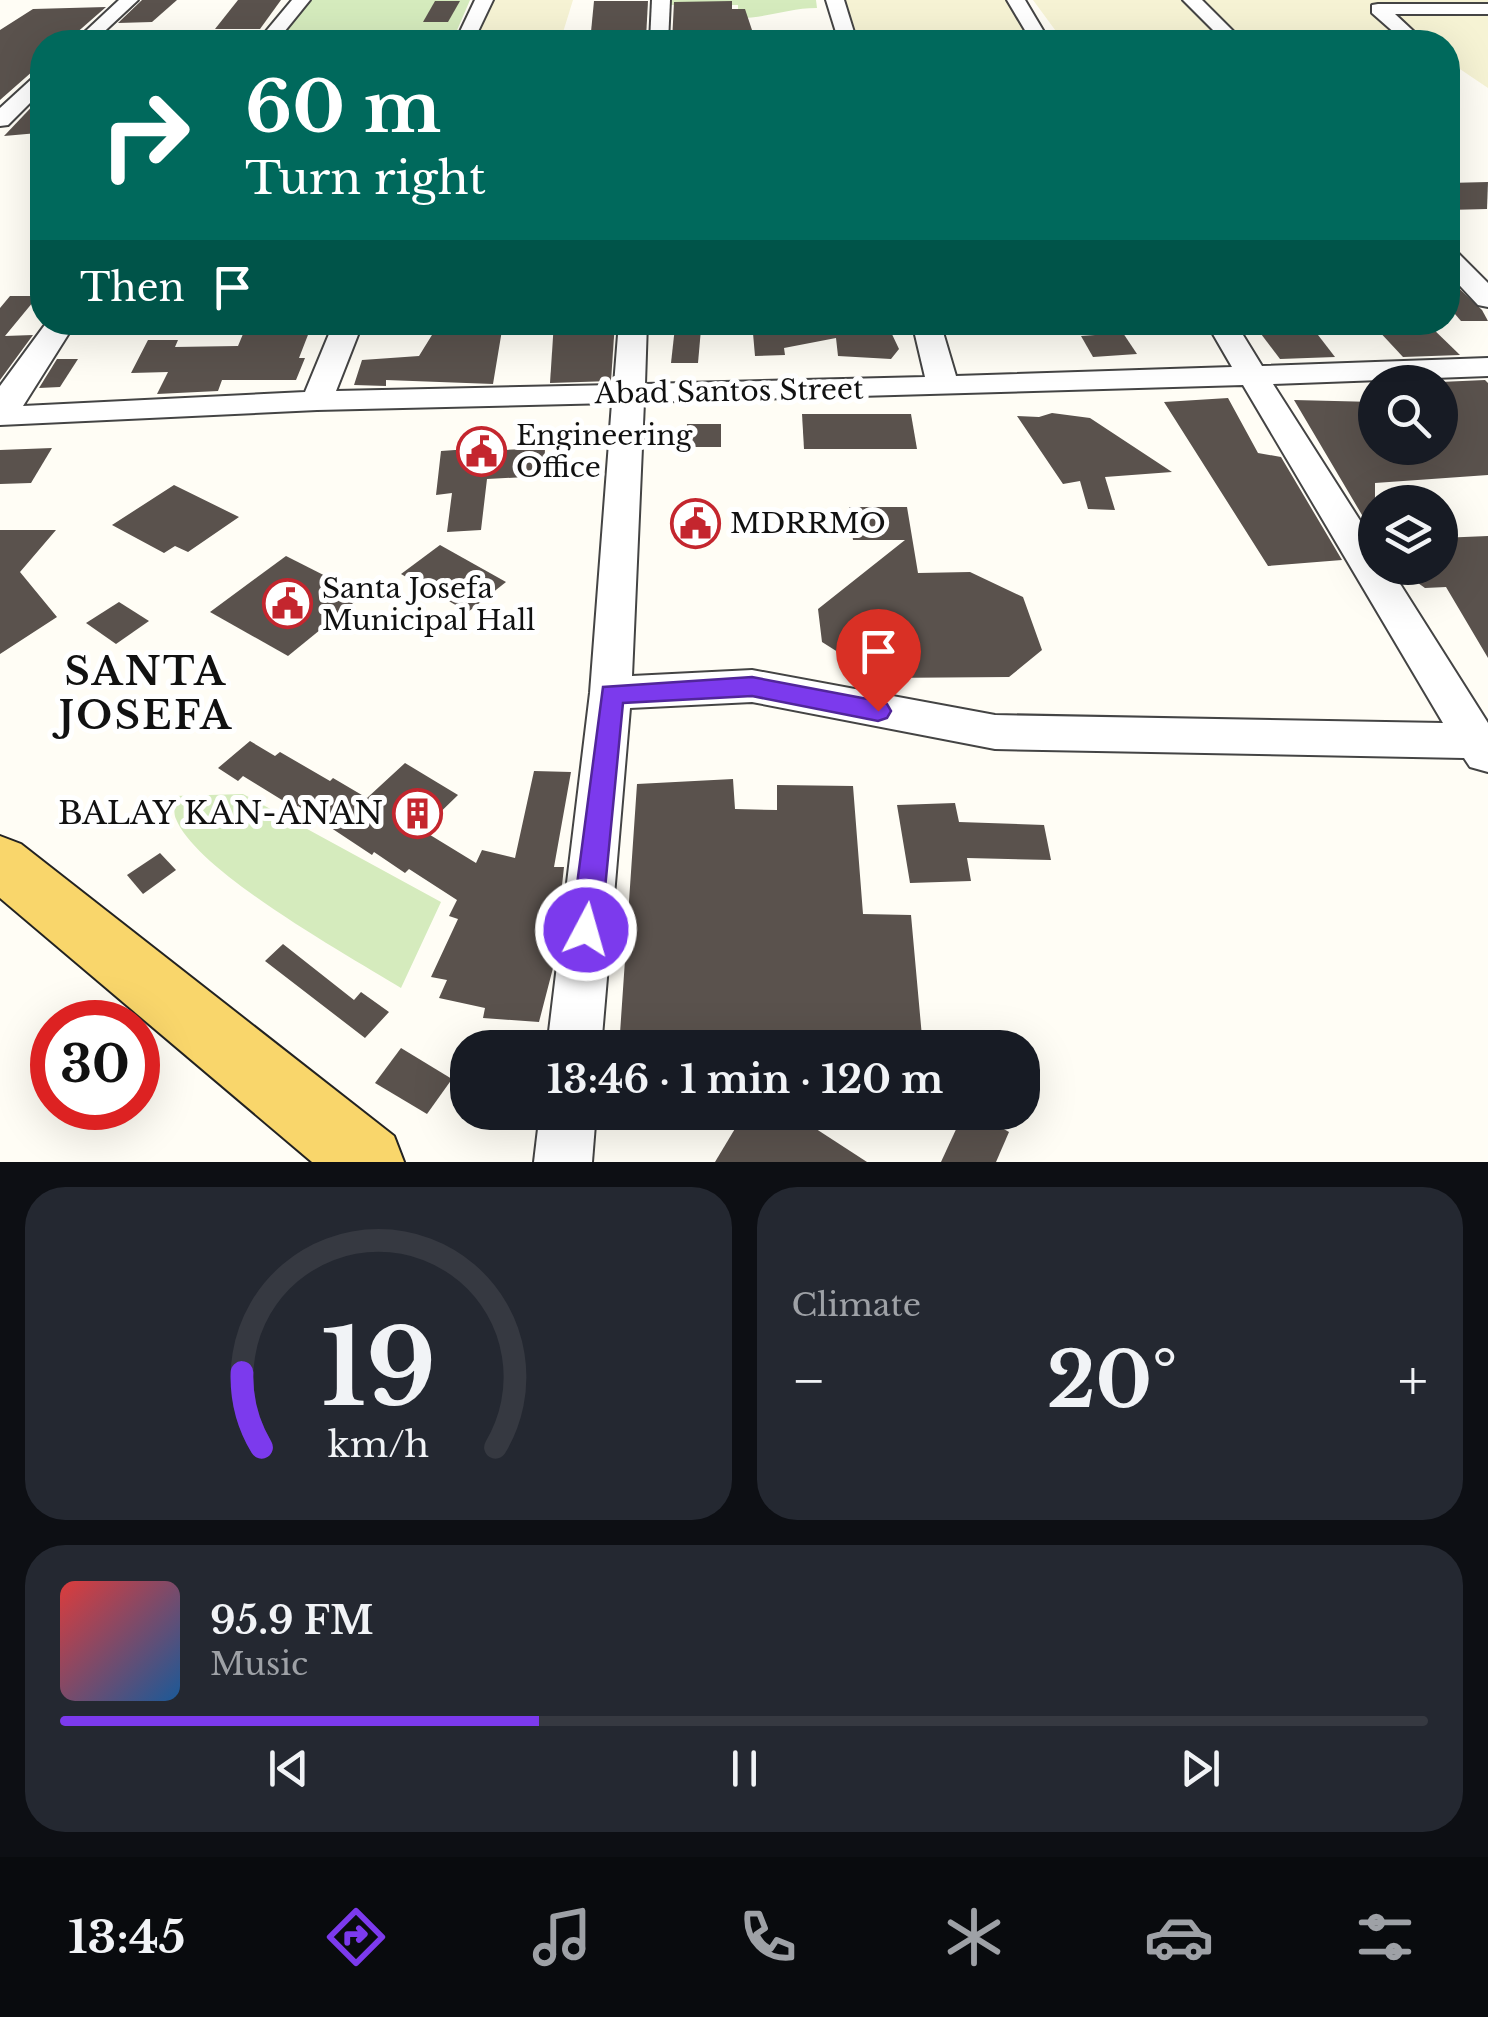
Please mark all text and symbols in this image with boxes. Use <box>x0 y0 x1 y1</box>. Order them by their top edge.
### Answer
text: 60 m <box>245 64 441 151</box>
icon: right <box>80 70 210 200</box>
text: Turn right <box>245 150 486 206</box>
icon: arrive <box>205 260 260 315</box>
text: Then <box>80 264 185 311</box>
map controls <box>1358 365 1458 585</box>
button: search <box>1358 365 1458 465</box>
street label: Abad Santos Street <box>593 372 864 411</box>
place label: Engineering Office <box>516 418 694 485</box>
public building icon: Engineering Office <box>455 425 507 477</box>
button: layers <box>1358 485 1458 585</box>
public building icon: MDRRMO <box>669 497 721 549</box>
place label: MDRRMO <box>730 506 886 541</box>
place label: Santa Josefa Municipal Hall <box>322 571 535 638</box>
public building icon: Santa Josefa Municipal Hall <box>261 578 313 630</box>
pin <box>836 609 921 712</box>
icon: arrive <box>851 624 906 679</box>
district label: SANTA JOSEFA <box>52 648 233 739</box>
building icon: BALAY KAN-ANAN <box>392 787 444 839</box>
place label: BALAY KAN-ANAN <box>58 793 383 833</box>
position arrow <box>534 878 638 982</box>
speed limit sign: 30 <box>30 1000 160 1130</box>
text: 13:46 · 1 min · 120 m <box>547 1056 943 1103</box>
text: Climate <box>792 1285 921 1325</box>
text: 19 <box>321 1304 436 1433</box>
text: 20° <box>1047 1334 1177 1427</box>
text: − <box>792 1347 826 1415</box>
text: + <box>1398 1347 1428 1415</box>
text: km/h <box>328 1422 429 1467</box>
text: 95.9 FM <box>210 1597 374 1644</box>
text: Music <box>210 1644 308 1684</box>
icon: previous <box>261 1741 316 1796</box>
icon: pause <box>717 1741 772 1796</box>
icon: next <box>1173 1741 1228 1796</box>
icon: directions <box>321 1902 391 1972</box>
icon: music <box>527 1902 597 1972</box>
icon: phone <box>733 1902 803 1972</box>
icon: climate <box>939 1902 1009 1972</box>
icon: car <box>1144 1902 1214 1972</box>
icon: filters <box>1350 1902 1420 1972</box>
text: 13:45 <box>68 1909 186 1965</box>

